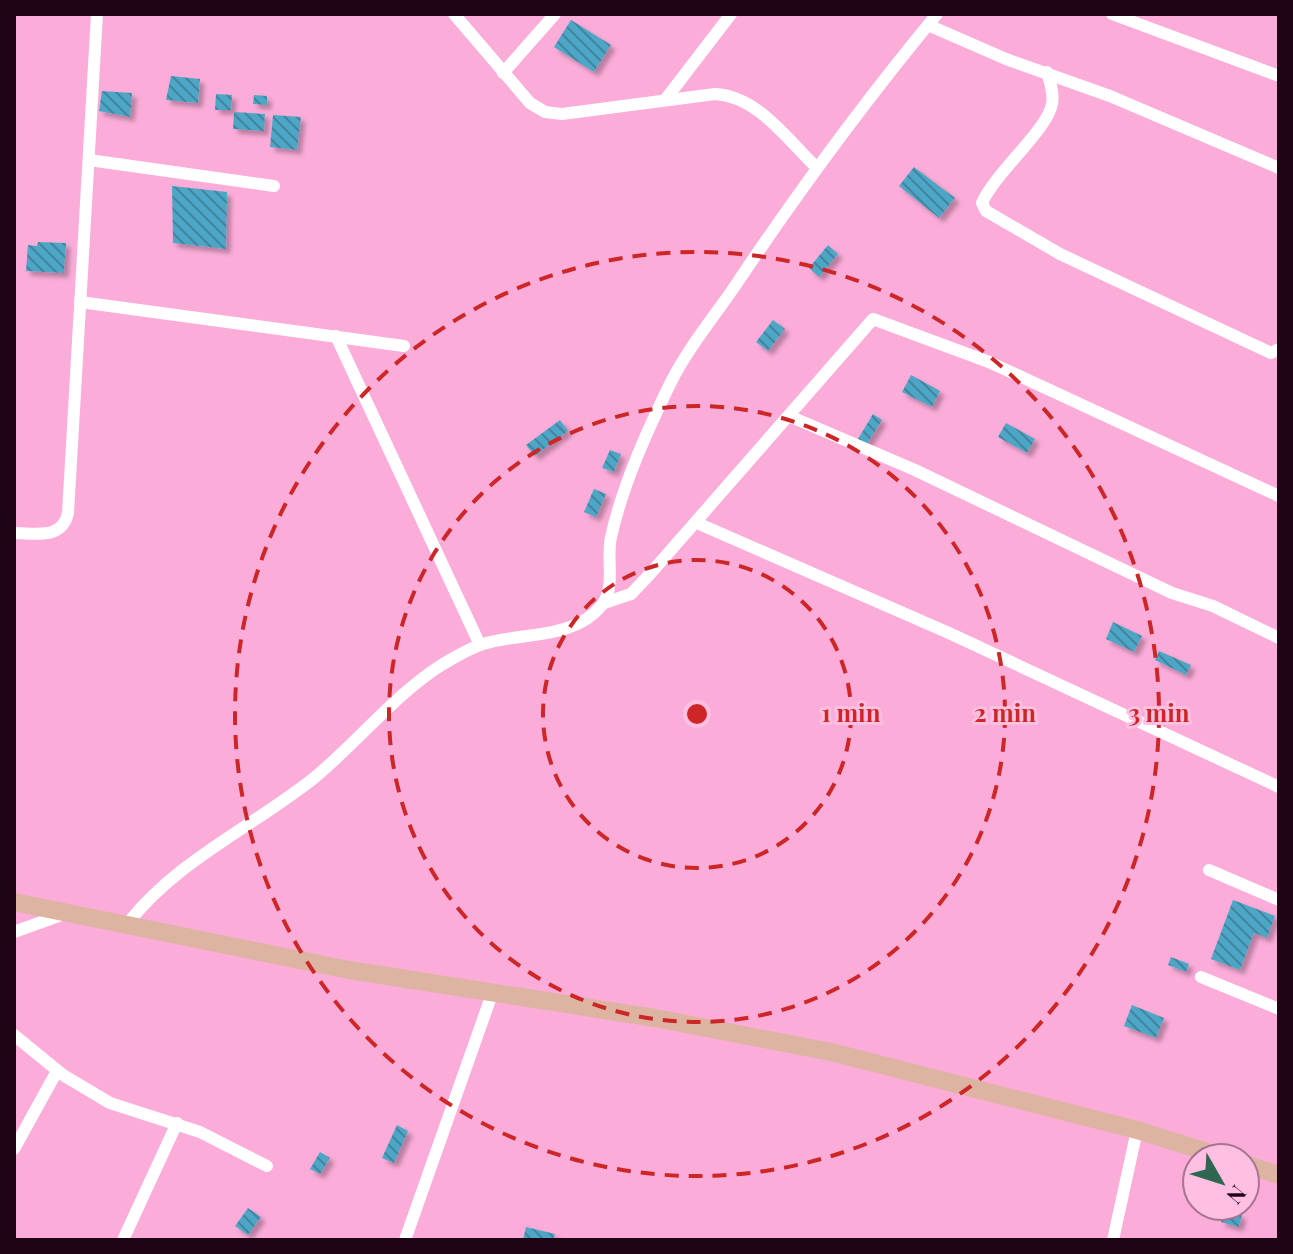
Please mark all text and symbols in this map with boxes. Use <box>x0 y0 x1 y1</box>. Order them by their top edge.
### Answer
text: 1 min <box>822 696 881 728</box>
text: 2 min <box>974 696 1036 728</box>
text: 3 min <box>1128 696 1190 728</box>
centre of rings <box>683 700 711 728</box>
north arrow <box>1181 1142 1261 1222</box>
text: N <box>1221 1180 1254 1211</box>

